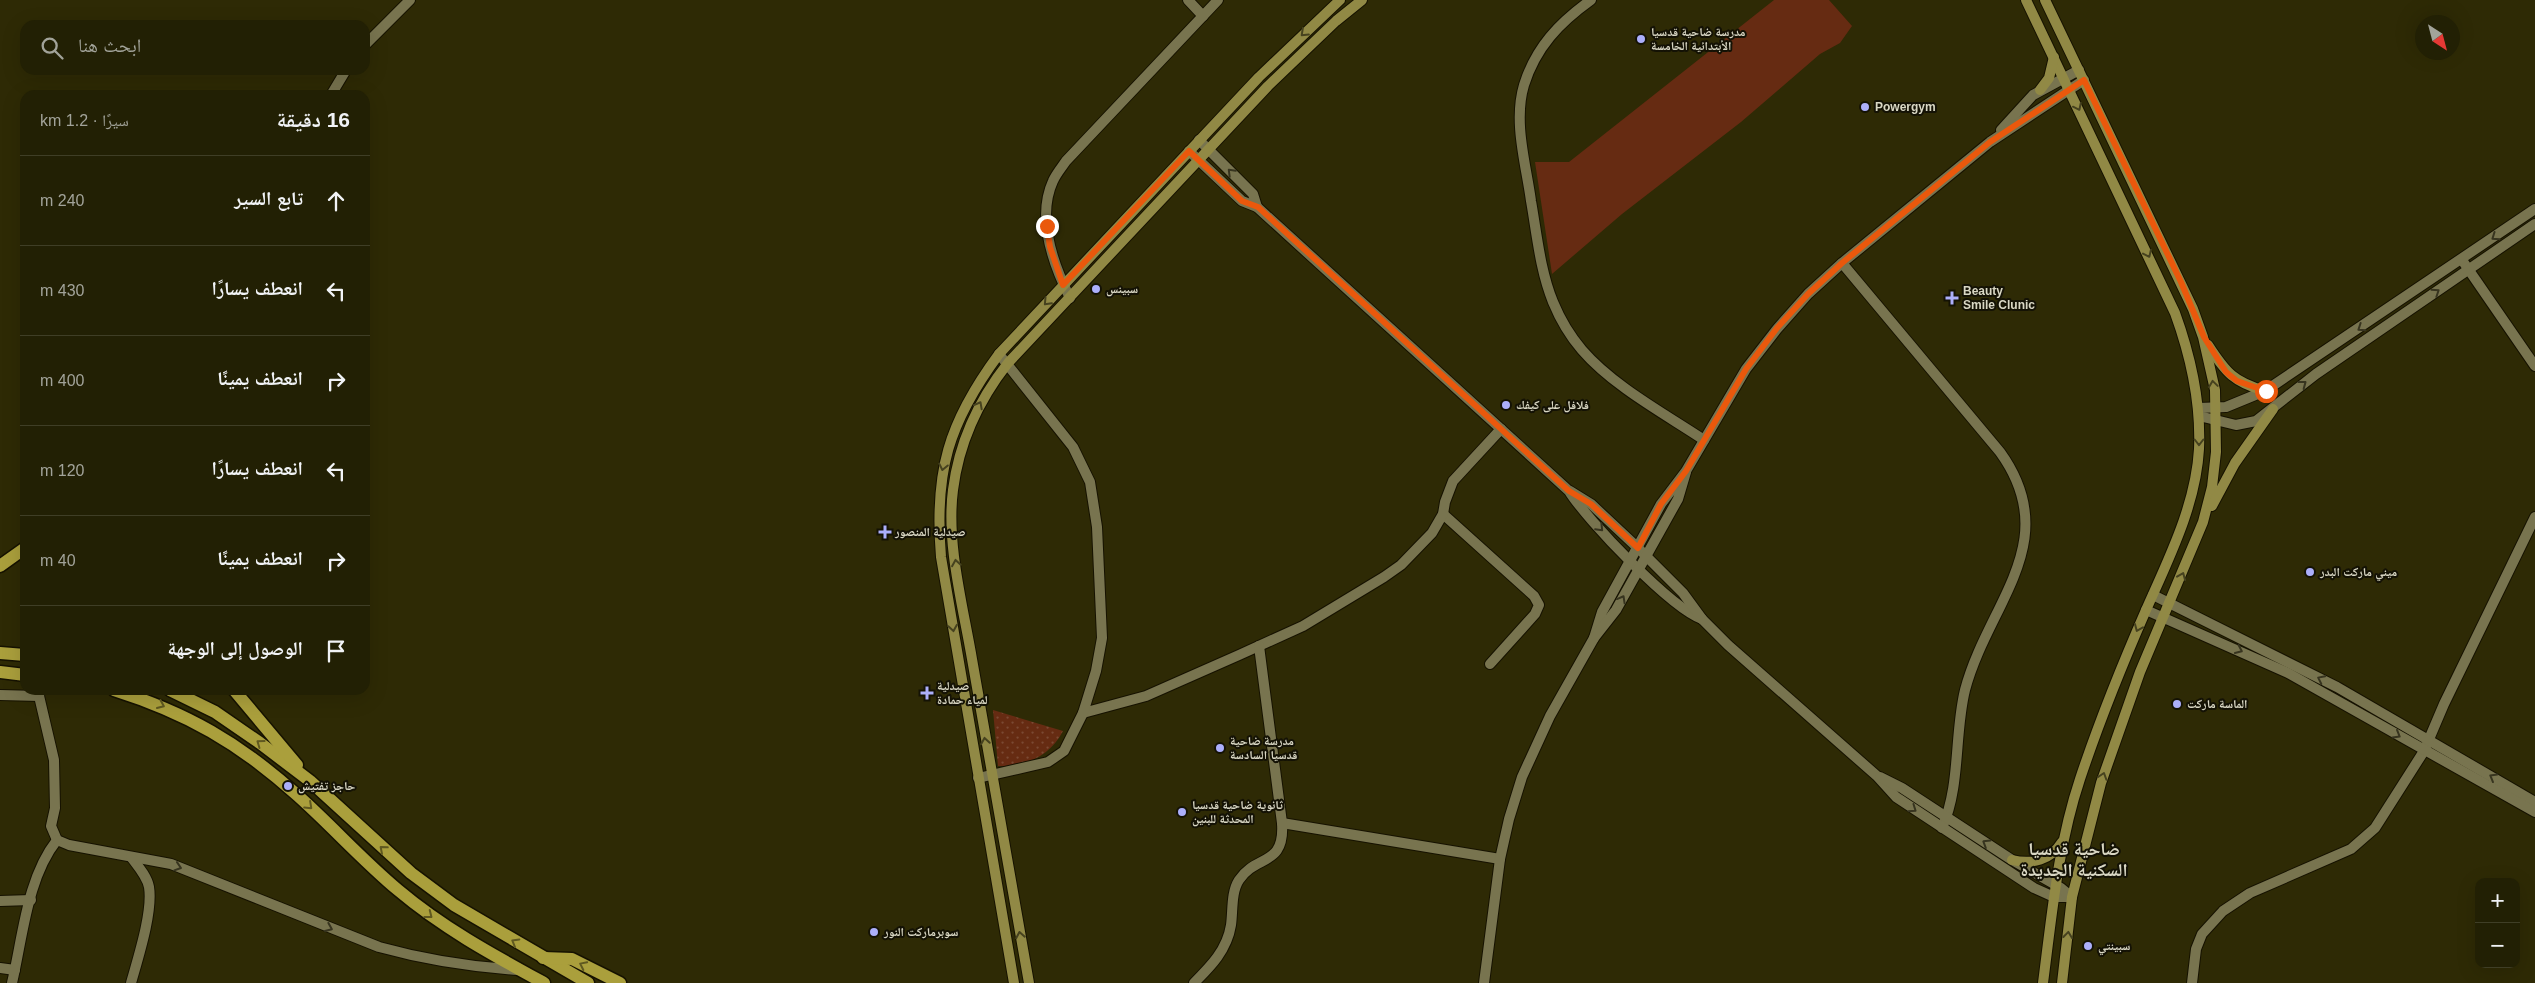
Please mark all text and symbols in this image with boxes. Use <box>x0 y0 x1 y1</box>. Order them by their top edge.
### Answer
north arrow <box>2415 15 2460 60</box>
search box <box>20 20 370 75</box>
place label: مدرسة ضاحية قدسيا الأبتدائية الخامسة <box>1651 25 1746 53</box>
one-way arrow <box>1300 27 1309 36</box>
marker: مدرسة ضاحية قدسيا الأبتدائية الخامسة <box>1635 33 1647 45</box>
icon: search <box>38 34 66 62</box>
text: ابحث هنا <box>78 35 141 56</box>
place label: Powergym <box>1875 100 1936 114</box>
marker: Powergym <box>1859 101 1871 113</box>
one-way arrow <box>2072 102 2082 111</box>
text: 16 دقيقة <box>277 108 350 131</box>
text: سيرًا · 1.2 km <box>40 112 129 129</box>
one-way arrow <box>1228 169 1237 178</box>
icon: ahead <box>322 187 350 215</box>
text: تابع السير <box>234 188 303 209</box>
text: 240 m <box>40 192 84 209</box>
route end <box>1036 215 1059 238</box>
one-way arrow <box>2491 231 2501 240</box>
one-way arrow <box>2141 249 2152 258</box>
icon: left <box>322 277 350 305</box>
text: انعطف يسارًا <box>212 278 303 299</box>
text: 430 m <box>40 282 84 299</box>
place label: سبينس <box>1106 282 1138 297</box>
marker: سبينس <box>1090 283 1102 295</box>
place label: Beauty Smile Clunic <box>1963 284 2035 312</box>
one-way arrow <box>2431 289 2440 298</box>
marker: Beauty Smile Clunic <box>1945 291 1959 305</box>
one-way arrow <box>1044 297 1053 306</box>
one-way arrow <box>2357 322 2367 331</box>
icon: right <box>322 367 350 395</box>
text: انعطف يمينًا <box>217 368 303 389</box>
text: 400 m <box>40 372 84 389</box>
one-way arrow <box>2209 380 2219 389</box>
route start <box>2255 380 2278 403</box>
one-way arrow <box>2297 381 2306 390</box>
place label: فلافل على كيفك <box>1516 398 1589 413</box>
marker: فلافل على كيفك <box>1500 399 1512 411</box>
one-way arrow <box>973 402 983 411</box>
one-way arrow <box>2194 438 2204 446</box>
icon: left <box>322 457 350 485</box>
text: انعطف يسارًا <box>212 458 303 479</box>
text: 120 m <box>40 462 84 479</box>
one-way arrow <box>938 462 949 471</box>
one-way arrow <box>1594 523 1603 532</box>
place label: صيدلية المنصور <box>894 525 966 539</box>
marker: صيدلية المنصور <box>879 526 891 538</box>
icon: right <box>322 547 350 575</box>
text: انعطف يمينًا <box>217 548 303 569</box>
text: 40 m <box>40 552 76 569</box>
one-way arrow <box>952 559 962 567</box>
place label: ميني ماركت البدر <box>2319 565 2397 582</box>
marker: ميني ماركت البدر <box>2304 566 2316 578</box>
one-way arrow <box>2175 572 2186 581</box>
one-way arrow <box>1616 595 1626 604</box>
one-way arrow <box>947 624 958 632</box>
one-way arrow <box>2134 624 2144 632</box>
icon: arrive <box>322 637 350 665</box>
text: الوصول إلى الوجهة <box>167 638 303 659</box>
one-way arrow <box>2234 644 2243 655</box>
one-way arrow <box>2317 675 2326 686</box>
place label: صيدلية لمياء حمادة <box>937 679 988 707</box>
marker: صيدلية لمياء حمادة <box>921 687 933 699</box>
place label: الماسة ماركت <box>2187 697 2248 711</box>
marker: الماسة ماركت <box>2171 698 2183 710</box>
one-way arrow <box>156 699 165 710</box>
one-way arrow <box>2392 729 2401 739</box>
place label: مدرسة ضاحية قدسيا السادسة <box>1230 734 1298 762</box>
one-way arrow <box>981 736 991 745</box>
one-way arrow <box>256 740 266 749</box>
marker: مدرسة ضاحية قدسيا السادسة <box>1214 742 1226 754</box>
one-way arrow <box>2098 773 2108 781</box>
one-way arrow <box>2489 773 2498 783</box>
place label: حاجز تفتيش <box>298 779 355 794</box>
marker: حاجز تفتيش <box>282 780 294 792</box>
place label: ثانوية ضاحية قدسيا المحدثة للبنين <box>1192 798 1284 827</box>
one-way arrow <box>303 800 312 809</box>
one-way arrow <box>1907 803 1917 812</box>
marker: ثانوية ضاحية قدسيا المحدثة للبنين <box>1176 806 1188 818</box>
district label: ضاحية قدسيا السكنية الجديدة <box>2020 839 2128 880</box>
one-way arrow <box>1983 840 1992 850</box>
one-way arrow <box>379 845 388 854</box>
one-way arrow <box>174 861 182 871</box>
map controls <box>2475 878 2520 968</box>
button: + <box>2475 878 2520 923</box>
one-way arrow <box>423 909 432 917</box>
one-way arrow <box>324 922 333 932</box>
button: − <box>2475 923 2520 968</box>
place label: سوبرماركت النور <box>883 925 958 939</box>
marker: سوبرماركت النور <box>868 926 880 938</box>
one-way arrow <box>2062 930 2073 938</box>
one-way arrow <box>1016 931 1026 939</box>
one-way arrow <box>512 939 521 949</box>
place label: سبينتي <box>2098 939 2130 956</box>
marker: سبينتي <box>2082 940 2094 952</box>
one-way arrow <box>579 961 588 971</box>

